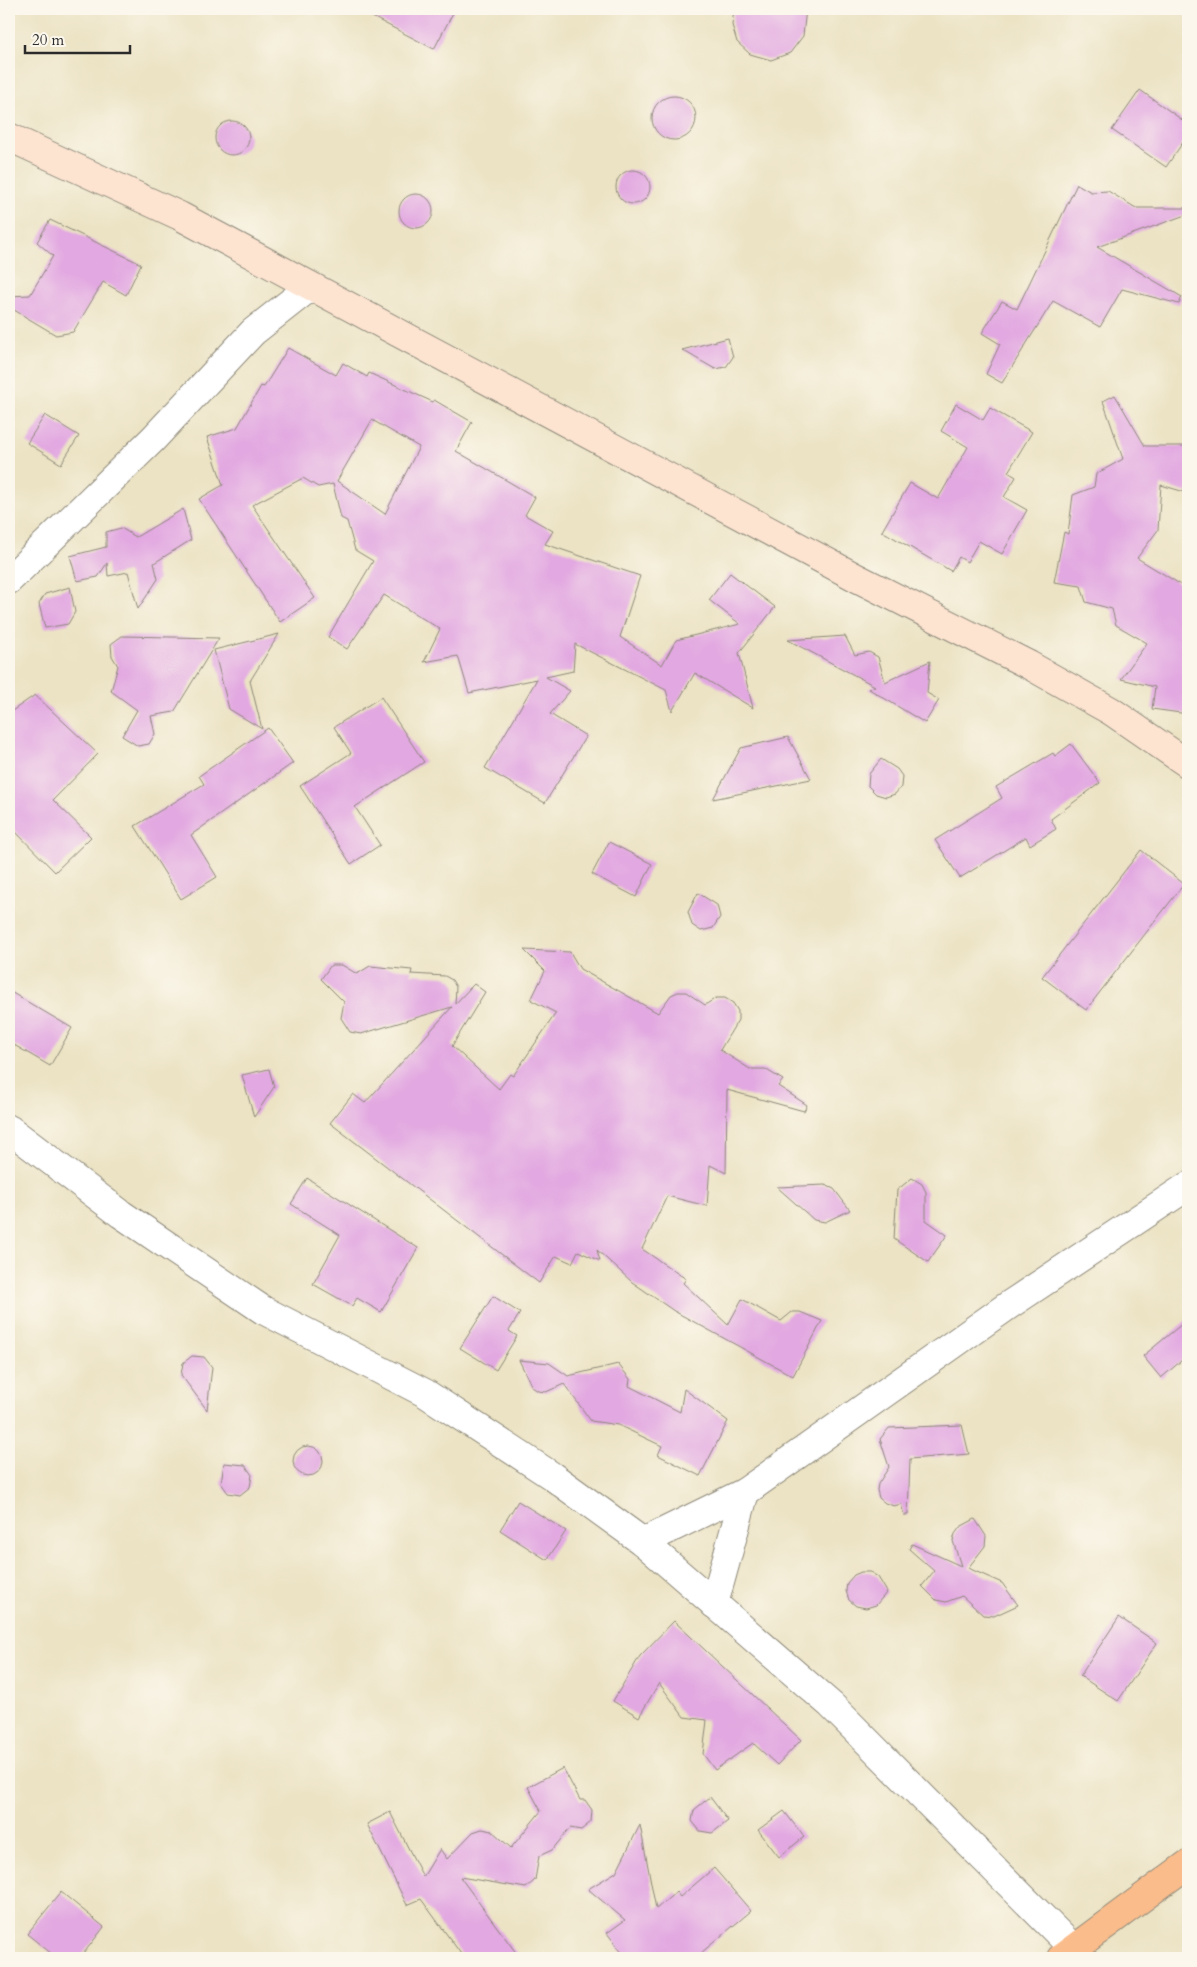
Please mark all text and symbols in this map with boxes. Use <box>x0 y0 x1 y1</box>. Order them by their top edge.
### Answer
scale bar <box>25 22 130 54</box>
text: 20 m <box>32 30 64 50</box>

